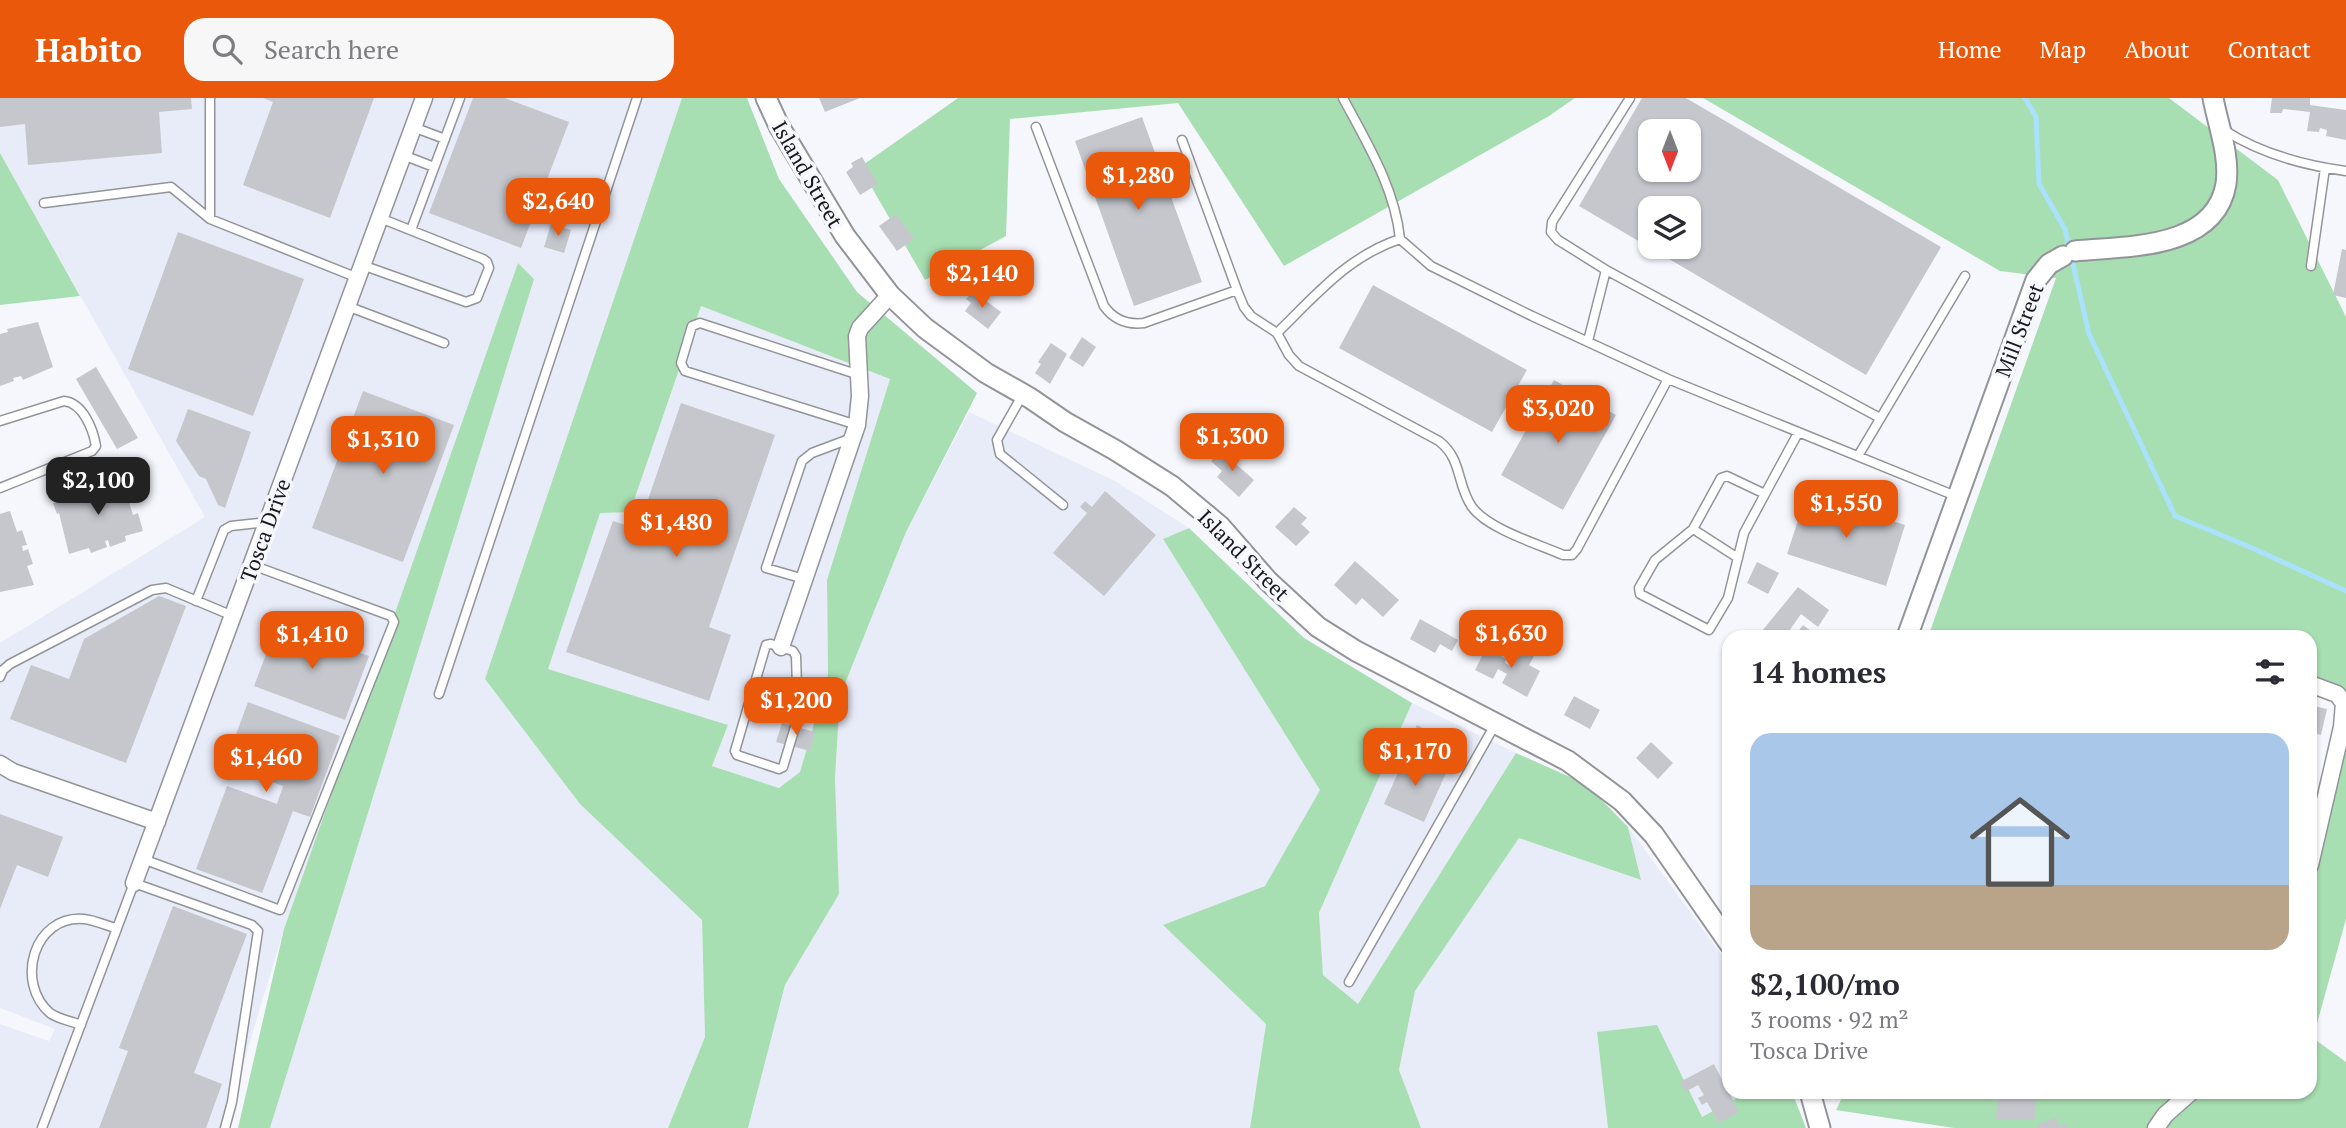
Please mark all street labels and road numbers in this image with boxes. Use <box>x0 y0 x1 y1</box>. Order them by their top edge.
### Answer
street label: Island Street <box>766 116 850 233</box>
street label: Mill Street <box>1988 279 2050 381</box>
street label: Tosca Drive <box>233 474 297 586</box>
street label: Island Street <box>1192 503 1296 607</box>

